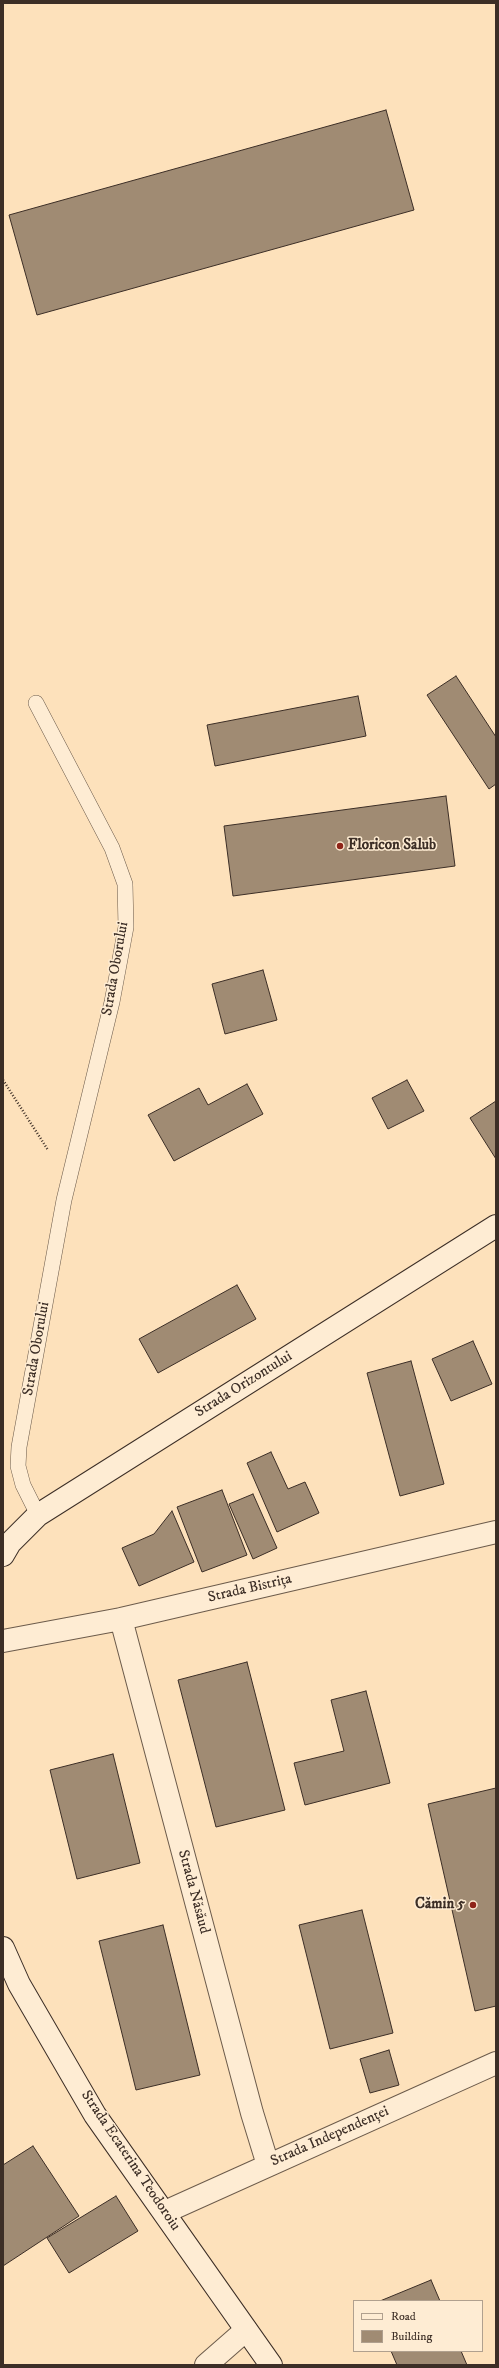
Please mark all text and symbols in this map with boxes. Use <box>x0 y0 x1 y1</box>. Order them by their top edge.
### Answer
place label: Floricon Salub <box>348 837 436 855</box>
marker: Floricon Salub <box>335 841 345 851</box>
street label: Strada Oborului <box>99 921 133 1017</box>
street label: Strada Oborului <box>20 1301 54 1397</box>
street label: Strada Orizontului <box>192 1348 296 1422</box>
street label: Strada Bistrița <box>206 1571 294 1607</box>
street label: Strada Năsăud <box>173 1848 213 1936</box>
place label: Cămin 5 <box>415 1896 465 1914</box>
marker: Cămin 5 <box>468 1900 478 1910</box>
street label: Strada Ecaterina Teodoroiu <box>76 2088 184 2234</box>
street label: Strada Independenței <box>268 2103 392 2171</box>
legend <box>353 2300 483 2352</box>
text: Road <box>391 2309 416 2324</box>
text: Building <box>391 2329 432 2344</box>

